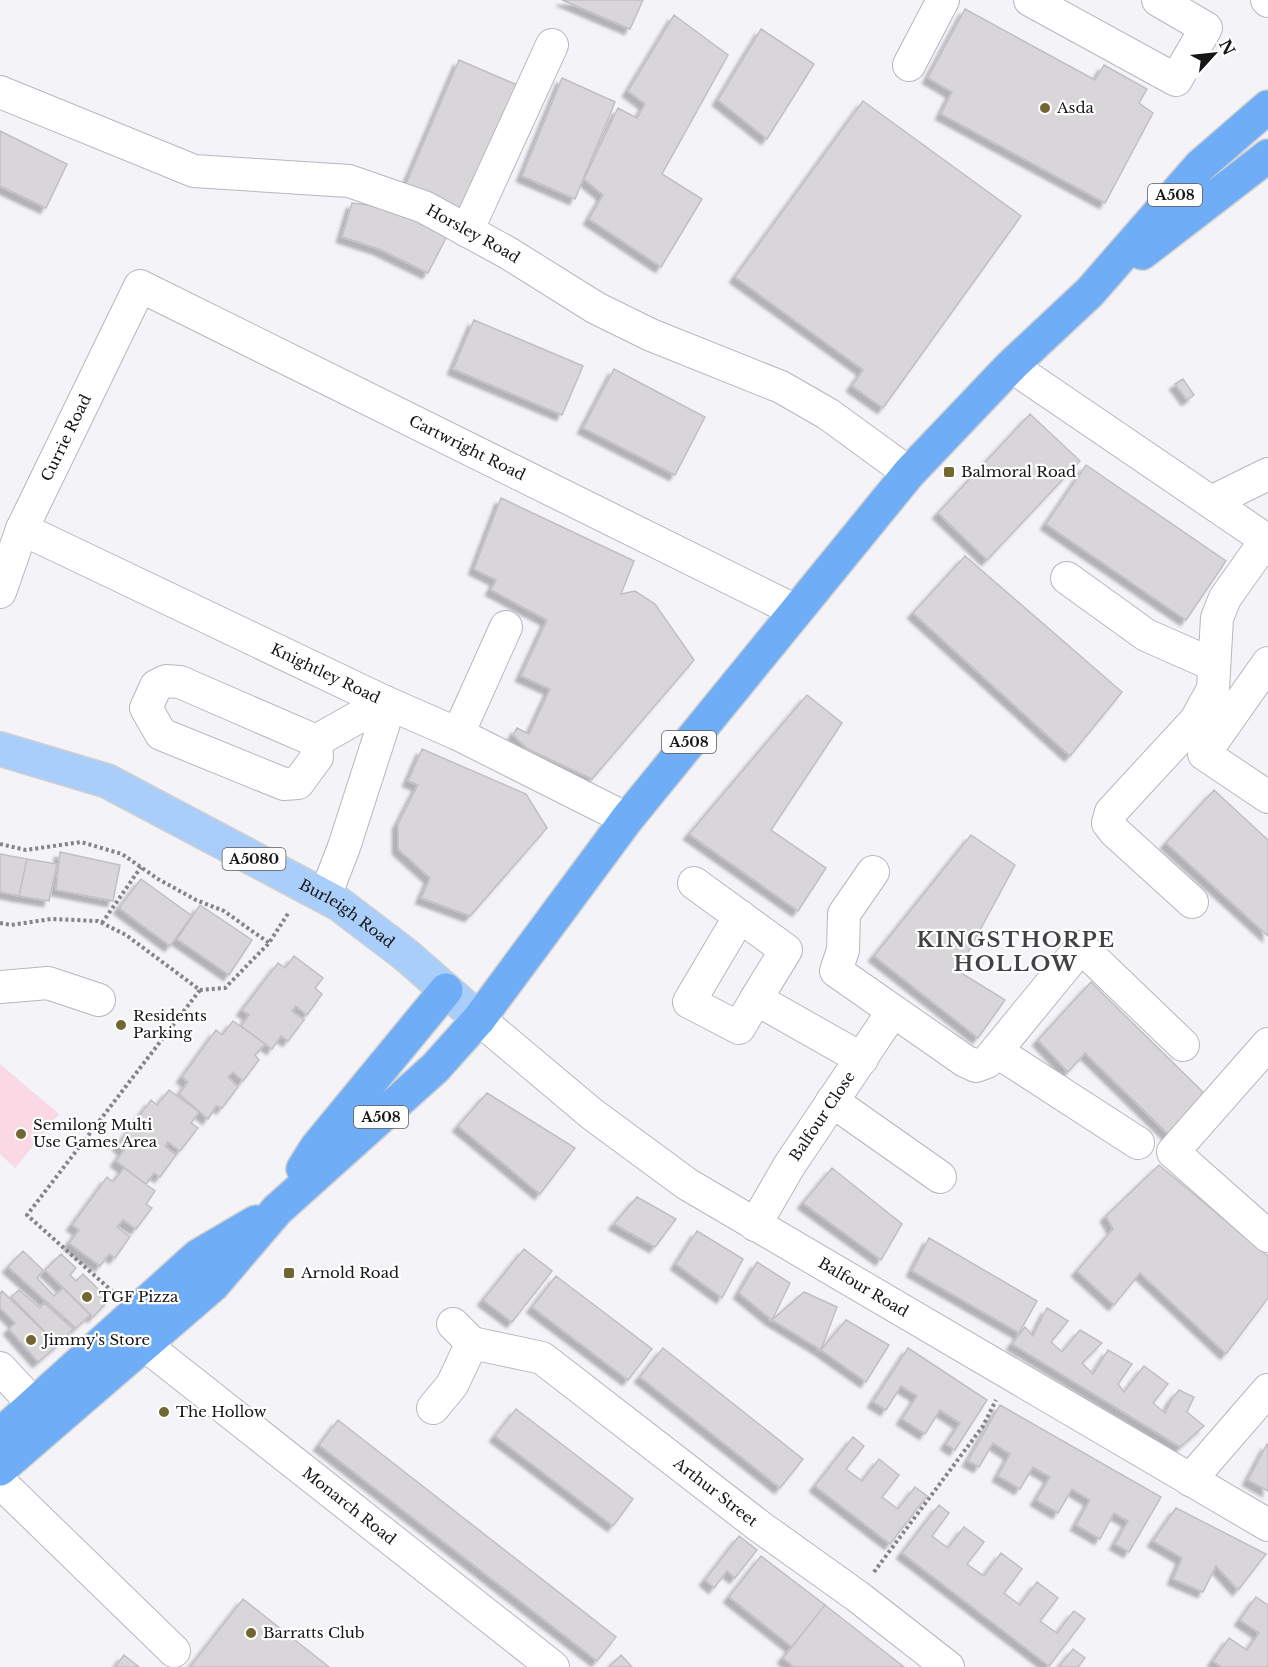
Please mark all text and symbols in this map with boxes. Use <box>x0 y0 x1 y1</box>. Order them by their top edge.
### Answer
north arrow <box>1184 24 1244 84</box>
text: N <box>1215 36 1240 58</box>
place label: Asda <box>1056 98 1095 117</box>
marker: Asda <box>1038 101 1052 115</box>
road number: A508 <box>1148 184 1202 206</box>
street label: Horsley Road <box>423 200 524 267</box>
street label: Currie Road <box>37 391 95 484</box>
street label: Cartwright Road <box>406 411 529 484</box>
place label: Balmoral Road <box>961 462 1076 481</box>
marker: Balmoral Road <box>942 465 956 479</box>
street label: Knightley Road <box>268 639 383 707</box>
road number: A508 <box>662 731 716 753</box>
road number: A5080 <box>222 848 286 870</box>
street label: Burleigh Road <box>296 875 398 952</box>
district label: KINGSTHORPE HOLLOW <box>916 927 1116 977</box>
place label: Residents Parking <box>133 1006 207 1042</box>
marker: Residents Parking <box>114 1018 128 1032</box>
street label: Balfour Close <box>785 1068 859 1164</box>
road number: A508 <box>354 1106 408 1128</box>
place label: Semilong Multi Use Games Area <box>33 1115 158 1151</box>
marker: Semilong Multi Use Games Area <box>14 1127 28 1141</box>
street label: Balfour Road <box>815 1253 912 1321</box>
place label: Arnold Road <box>300 1263 399 1282</box>
marker: Arnold Road <box>282 1266 296 1280</box>
place label: TGF Pizza <box>99 1287 179 1306</box>
marker: TGF Pizza <box>80 1290 94 1304</box>
place label: Jimmy's Store <box>41 1330 150 1349</box>
marker: Jimmy's Store <box>24 1333 38 1347</box>
place label: The Hollow <box>176 1402 267 1421</box>
marker: The Hollow <box>157 1405 171 1419</box>
street label: Arthur Street <box>669 1453 762 1531</box>
street label: Monarch Road <box>299 1463 400 1548</box>
place label: Barratts Club <box>263 1623 365 1642</box>
marker: Barratts Club <box>244 1626 258 1640</box>

